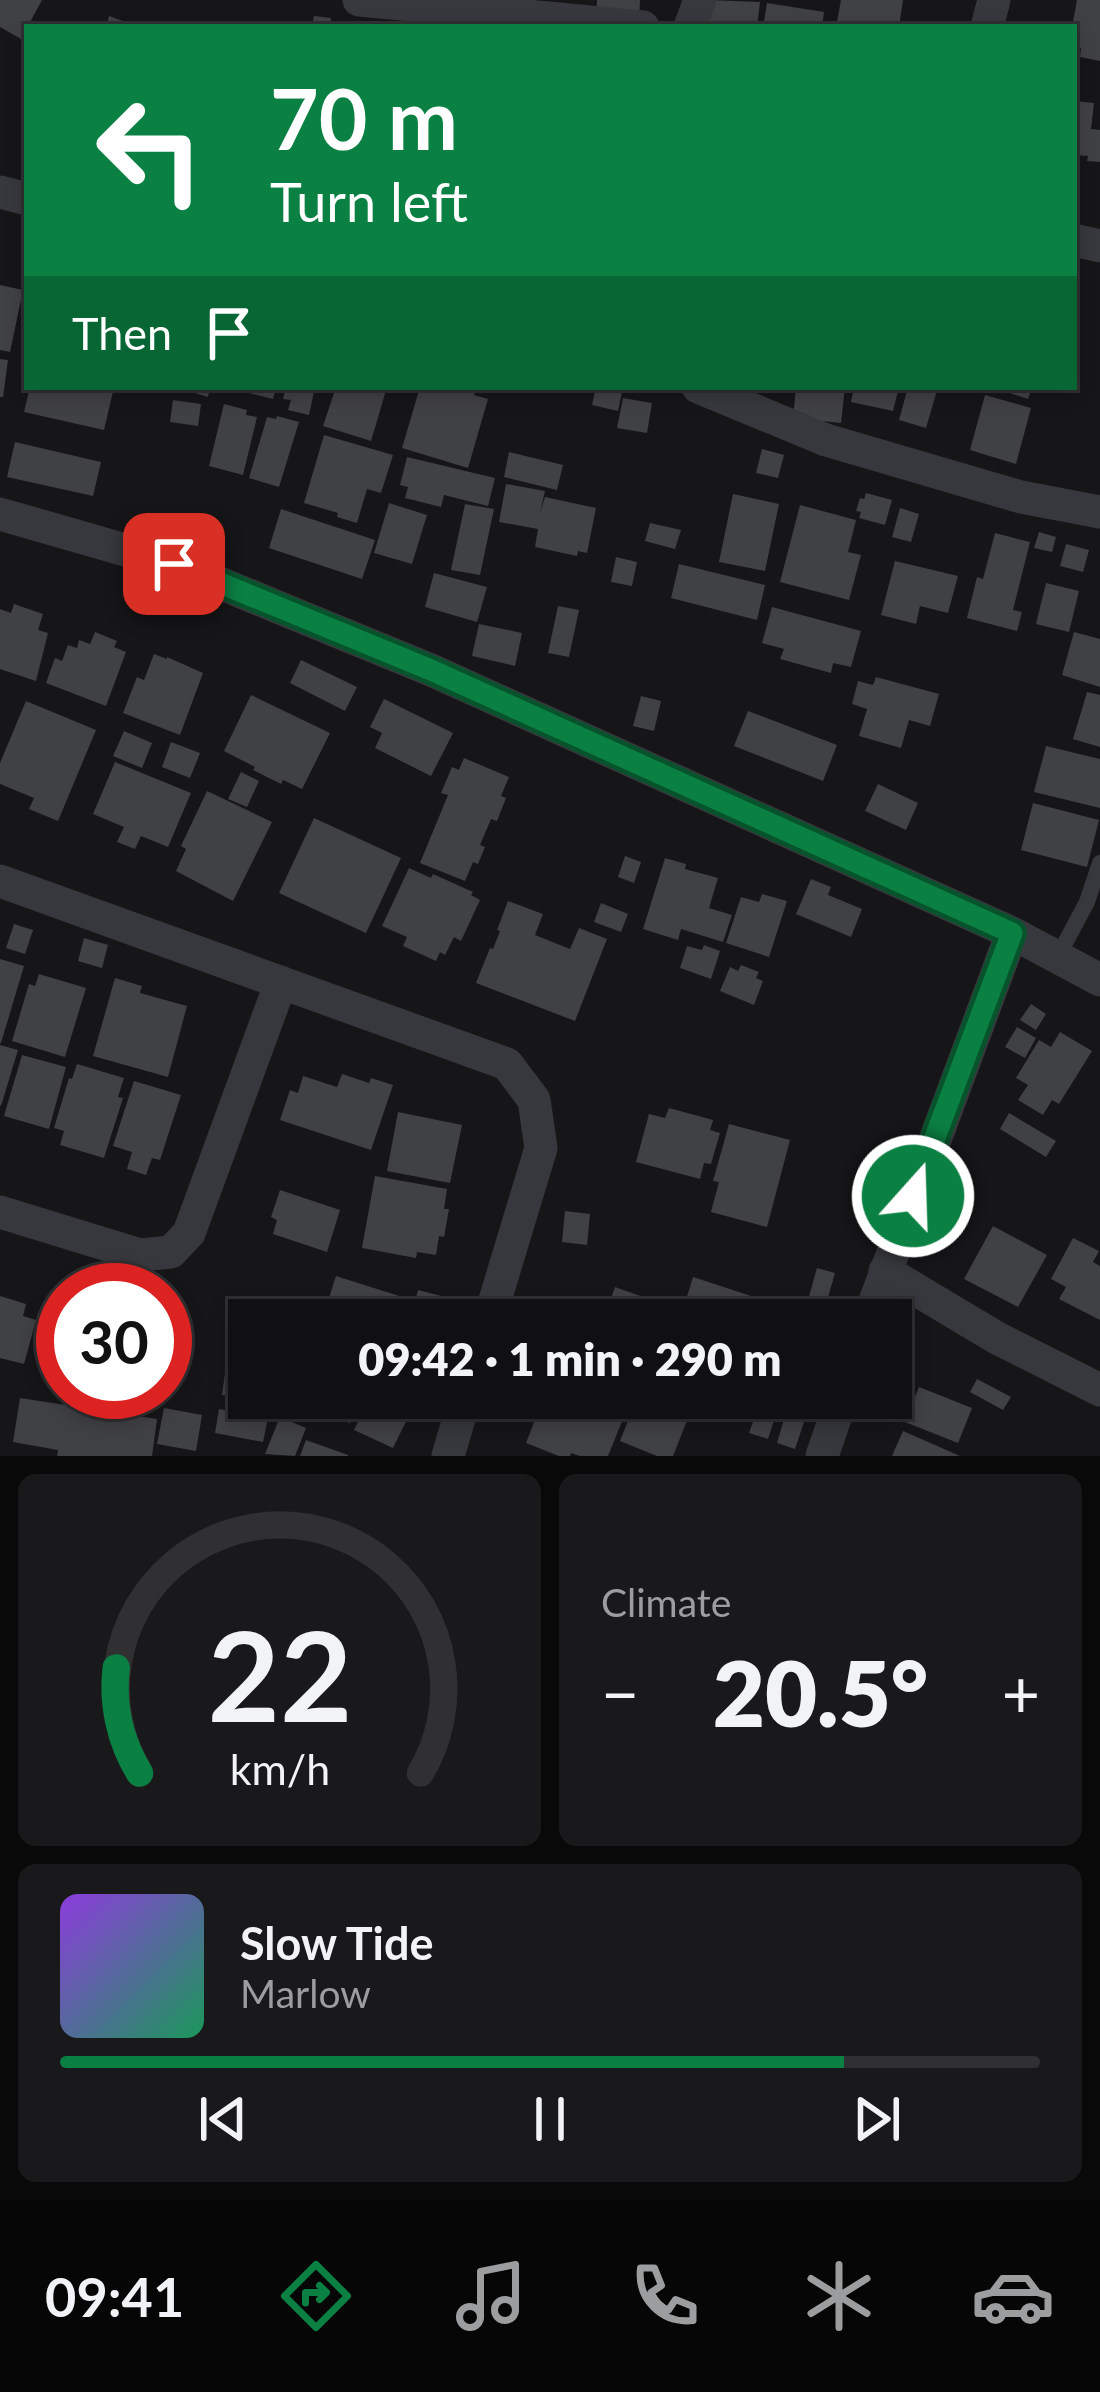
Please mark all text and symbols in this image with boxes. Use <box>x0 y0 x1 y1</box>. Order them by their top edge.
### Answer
text: 70 m <box>270 67 458 168</box>
icon: left <box>72 72 228 228</box>
text: Turn left <box>270 169 468 234</box>
icon: arrive <box>196 300 262 366</box>
text: Then <box>72 306 172 360</box>
pin <box>123 513 225 615</box>
icon: arrive <box>141 531 207 597</box>
position arrow <box>850 1133 976 1259</box>
speed limit sign: 30 <box>36 1263 192 1419</box>
text: 09:42 · 1 min · 290 m <box>358 1332 782 1386</box>
text: Climate <box>601 1579 731 1625</box>
text: 22 <box>207 1599 352 1749</box>
text: 20.5° <box>713 1638 928 1746</box>
text: − <box>601 1653 639 1732</box>
text: + <box>1002 1653 1040 1732</box>
text: km/h <box>229 1743 330 1794</box>
text: Slow Tide <box>240 1916 434 1970</box>
text: Marlow <box>240 1970 371 2016</box>
icon: previous <box>190 2086 256 2152</box>
icon: pause <box>517 2086 583 2152</box>
icon: next <box>844 2086 910 2152</box>
icon: directions <box>274 2254 358 2338</box>
icon: music <box>449 2254 533 2338</box>
icon: phone <box>623 2254 707 2338</box>
icon: climate <box>797 2254 881 2338</box>
icon: car <box>971 2254 1055 2338</box>
text: 09:41 <box>45 2264 184 2329</box>

